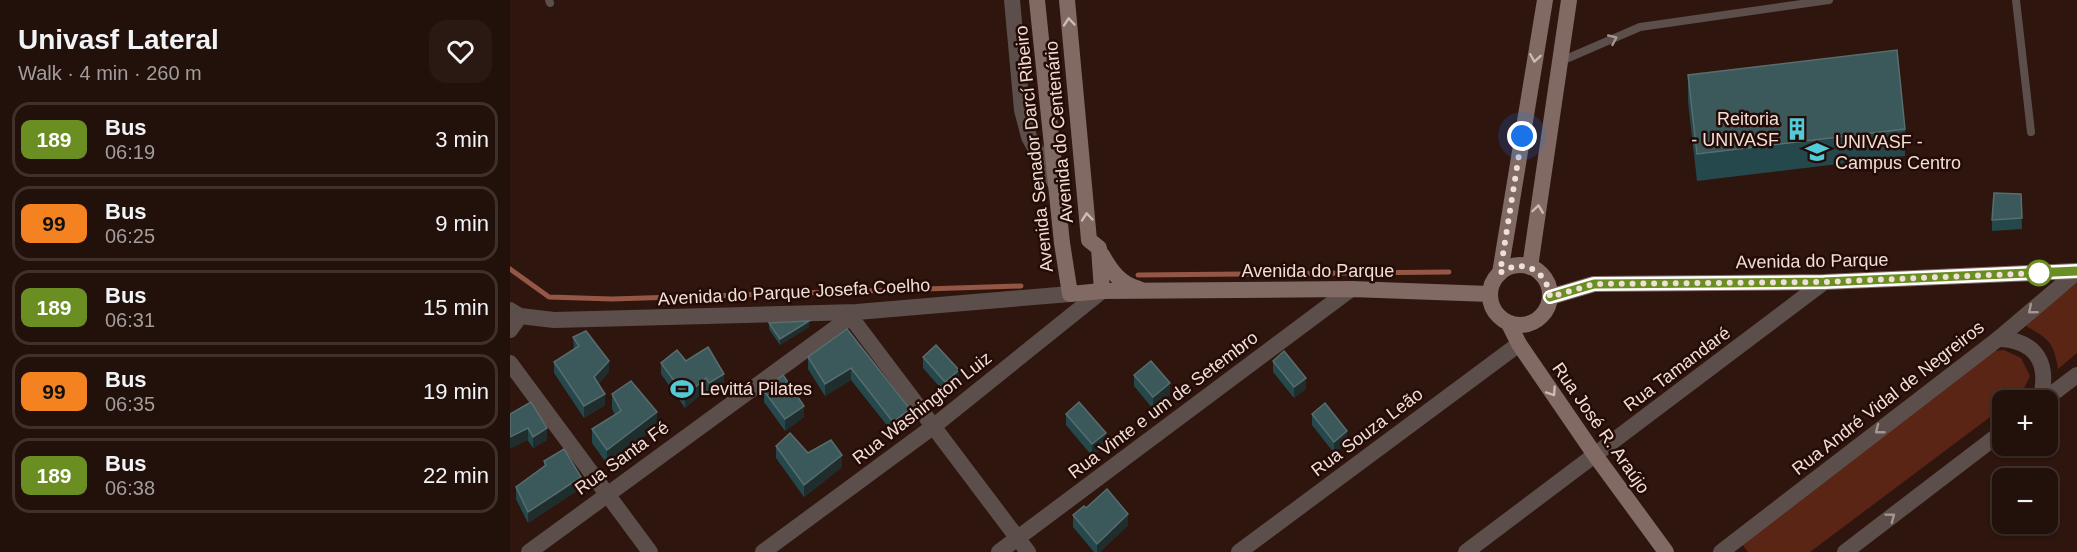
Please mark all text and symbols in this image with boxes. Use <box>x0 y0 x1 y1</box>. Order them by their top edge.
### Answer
one-way arrow <box>1063 18 1076 27</box>
button: heart <box>429 20 492 83</box>
text: Univasf Lateral <box>18 24 219 55</box>
street label: Avenida Senador Darcí Ribeiro <box>1011 25 1057 273</box>
one-way arrow <box>1606 34 1617 46</box>
street label: Avenida do Centenário <box>1041 40 1077 224</box>
one-way arrow <box>1530 53 1542 62</box>
text: Walk · 4 min · 260 m <box>18 62 202 84</box>
place label: Reitoria - UNIVASF <box>1691 109 1780 150</box>
text: Bus <box>105 115 147 140</box>
building icon: Reitoria - UNIVASF <box>1784 116 1810 142</box>
your location <box>1507 121 1537 151</box>
text: 3 min <box>435 127 489 152</box>
text: 189 <box>36 128 72 151</box>
place label: UNIVASF - Campus Centro <box>1835 132 1961 173</box>
school or university icon: UNIVASF - Campus Centro <box>1804 139 1830 165</box>
text: 06:19 <box>105 141 155 163</box>
text: Bus <box>105 199 147 224</box>
one-way arrow <box>1532 205 1544 214</box>
text: 9 min <box>435 211 489 236</box>
text: 99 <box>42 212 66 235</box>
one-way arrow <box>1081 212 1094 221</box>
text: 06:25 <box>105 225 155 247</box>
street label: Avenida do Parque <box>1735 250 1889 272</box>
unlabelled marker <box>2026 260 2052 286</box>
street label: Avenida do Parque <box>1242 261 1394 281</box>
street label: Avenida do Parque Josefa Coelho <box>657 275 931 309</box>
text: Bus <box>105 283 147 308</box>
text: 15 min <box>423 295 489 320</box>
text: 189 <box>36 296 72 319</box>
one-way arrow <box>2028 302 2039 313</box>
text: 06:31 <box>105 309 155 331</box>
street label: Rua André Vidal de Negreiros <box>1788 317 1988 479</box>
street label: Rua Tamandaré <box>1620 323 1734 415</box>
street label: Rua Vinte e um de Setembro <box>1064 327 1262 483</box>
street label: Rua Washington Luiz <box>849 348 995 468</box>
street label: Rua José R. Araújo <box>1548 359 1654 497</box>
text: Bus <box>105 367 147 392</box>
sports icon: Levittá Pilates <box>669 376 695 402</box>
text: 19 min <box>423 379 489 404</box>
place label: Levittá Pilates <box>700 379 812 399</box>
text: 99 <box>42 380 66 403</box>
street label: Rua Souza Leão <box>1307 384 1427 480</box>
one-way arrow <box>1545 386 1556 397</box>
map controls <box>1992 390 2058 534</box>
button: + <box>1992 390 2058 456</box>
text: 06:35 <box>105 393 155 415</box>
street label: Rua Santa Fé <box>571 417 673 499</box>
one-way arrow <box>1875 423 1886 434</box>
text: Bus <box>105 451 147 476</box>
text: 22 min <box>423 463 489 488</box>
text: 189 <box>36 464 72 487</box>
button: − <box>1992 468 2058 534</box>
text: 06:38 <box>105 477 155 499</box>
one-way arrow <box>1885 513 1896 524</box>

